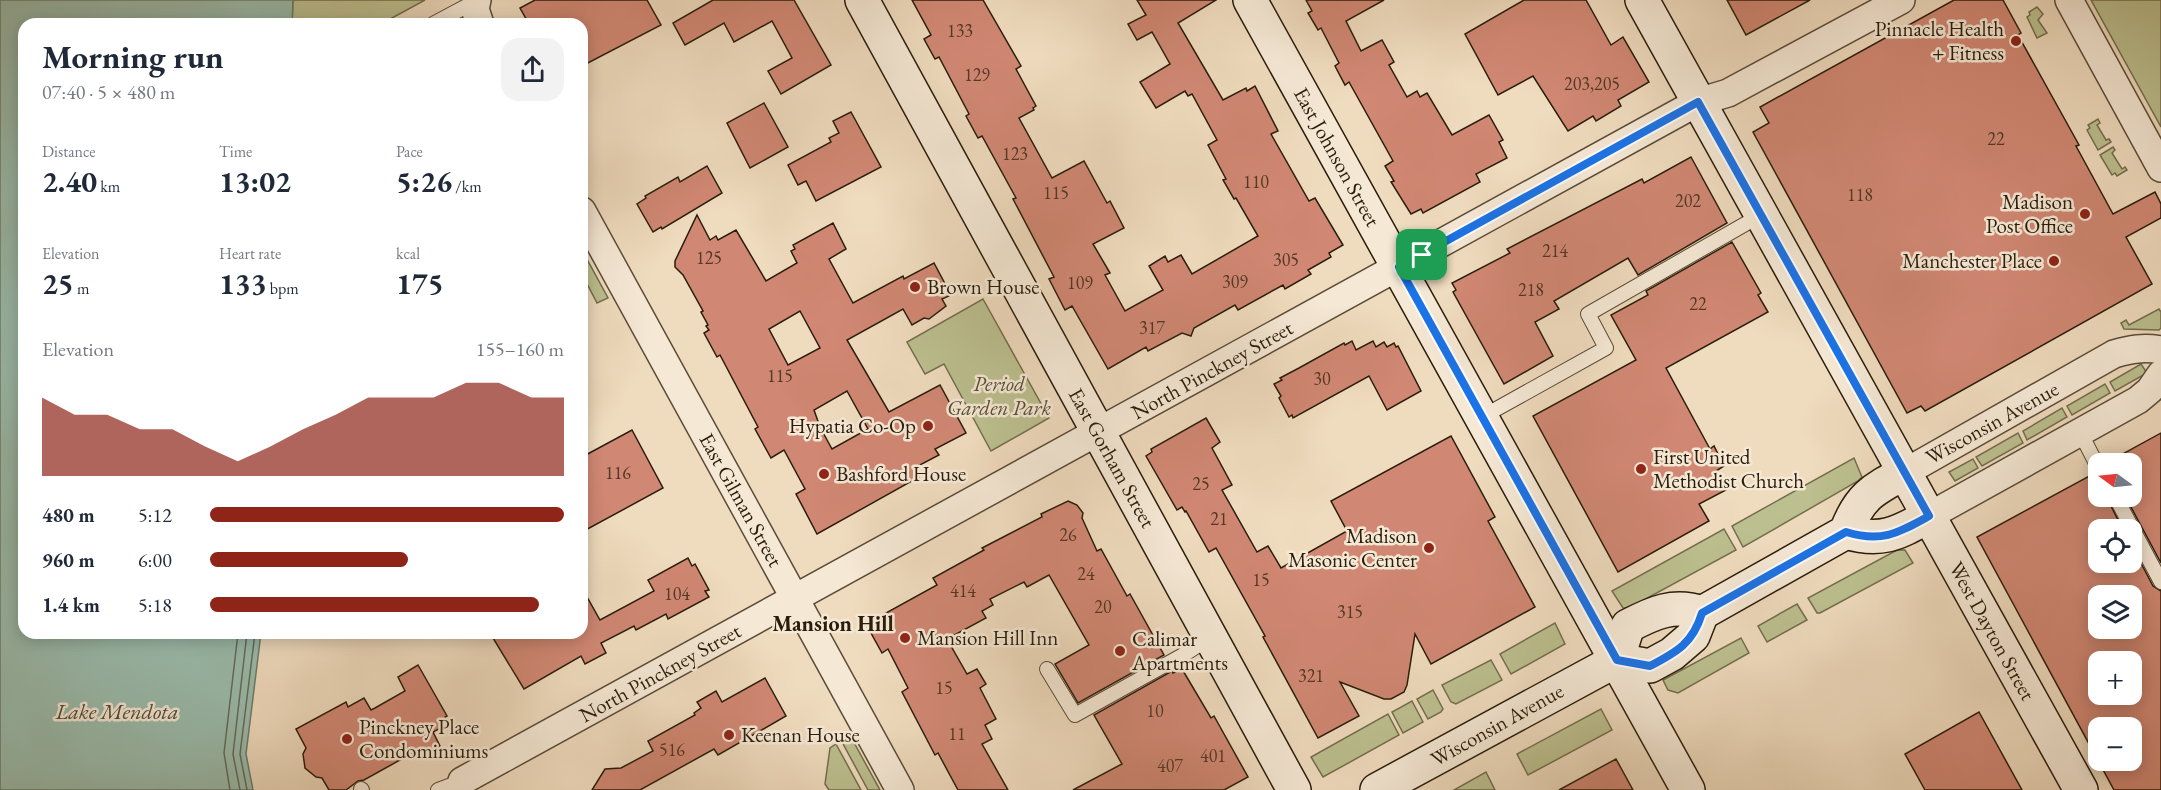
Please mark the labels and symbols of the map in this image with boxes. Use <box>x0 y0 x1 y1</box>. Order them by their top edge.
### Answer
place label: Pinnacle Health + Fitness <box>1875 15 2004 66</box>
house number: 133 <box>947 19 973 42</box>
marker: Pinnacle Health + Fitness <box>2009 34 2023 48</box>
house number: 129 <box>964 63 990 86</box>
house number: 203,205 <box>1564 72 1620 95</box>
street label: East Johnson Street <box>1288 82 1387 231</box>
house number: 22 <box>1987 127 2005 150</box>
house number: 123 <box>1002 142 1028 165</box>
house number: 110 <box>1243 170 1269 193</box>
house number: 115 <box>1043 181 1069 204</box>
house number: 118 <box>1847 183 1873 206</box>
place label: Madison Post Office <box>1986 188 2073 239</box>
house number: 202 <box>1675 189 1701 212</box>
marker: Madison Post Office <box>2078 207 2092 221</box>
pin <box>1396 229 1447 280</box>
house number: 214 <box>1542 239 1568 262</box>
house number: 125 <box>696 246 722 269</box>
place label: Manchester Place <box>1902 247 2042 274</box>
house number: 305 <box>1273 248 1299 271</box>
marker: Manchester Place <box>2047 254 2061 268</box>
house number: 309 <box>1222 270 1248 293</box>
house number: 109 <box>1067 271 1093 294</box>
place label: Brown House <box>927 273 1040 300</box>
house number: 218 <box>1518 278 1544 301</box>
marker: Brown House <box>908 280 922 294</box>
house number: 22 <box>1689 292 1707 315</box>
street label: North Pinckney Street <box>1126 314 1298 425</box>
house number: 317 <box>1139 316 1165 339</box>
house number: 115 <box>767 364 793 387</box>
house number: 30 <box>1313 367 1331 390</box>
park label: Period Garden Park <box>947 370 1051 421</box>
street label: Wisconsin Avenue <box>1921 375 2063 470</box>
street label: East Gorham Street <box>1063 383 1162 533</box>
place label: Hypatia Co-Op <box>789 412 916 439</box>
marker: Hypatia Co-Op <box>921 419 935 433</box>
street label: East Gilman Street <box>694 428 790 572</box>
place label: First United Methodist Church <box>1653 443 1804 494</box>
north arrow <box>2088 453 2142 507</box>
place label: Bashford House <box>836 460 966 487</box>
house number: 116 <box>605 461 631 484</box>
marker: First United Methodist Church <box>1634 462 1648 476</box>
marker: Bashford House <box>817 467 831 481</box>
house number: 25 <box>1192 472 1210 495</box>
house number: 21 <box>1210 507 1228 530</box>
place label: Madison Masonic Center <box>1288 522 1417 573</box>
house number: 26 <box>1059 523 1077 546</box>
marker: Madison Masonic Center <box>1422 541 1436 555</box>
street label: West Dayton Street <box>1943 557 2042 705</box>
house number: 24 <box>1077 562 1095 585</box>
house number: 15 <box>1252 568 1270 591</box>
house number: 414 <box>950 579 976 602</box>
house number: 104 <box>664 582 690 605</box>
house number: 20 <box>1094 595 1112 618</box>
house number: 315 <box>1337 600 1363 623</box>
district label: Mansion Hill <box>772 609 894 638</box>
street label: North Pinckney Street <box>574 617 746 728</box>
place label: Mansion Hill Inn <box>917 624 1058 651</box>
place label: Calimar Apartments <box>1131 625 1228 676</box>
marker: Mansion Hill Inn <box>898 631 912 645</box>
marker: Calimar Apartments <box>1113 644 1127 658</box>
house number: 321 <box>1298 664 1324 687</box>
house number: 15 <box>935 676 953 699</box>
street label: Wisconsin Avenue <box>1426 677 1568 772</box>
water label: Lake Mendota <box>55 697 178 726</box>
house number: 10 <box>1146 699 1164 722</box>
place label: Pinckney Place Condominiums <box>359 713 489 764</box>
place label: Keenan House <box>741 721 860 748</box>
house number: 11 <box>948 722 966 745</box>
marker: Keenan House <box>722 728 736 742</box>
marker: Pinckney Place Condominiums <box>340 732 354 746</box>
house number: 516 <box>659 738 685 761</box>
house number: 401 <box>1200 744 1226 767</box>
house number: 407 <box>1157 754 1183 777</box>

